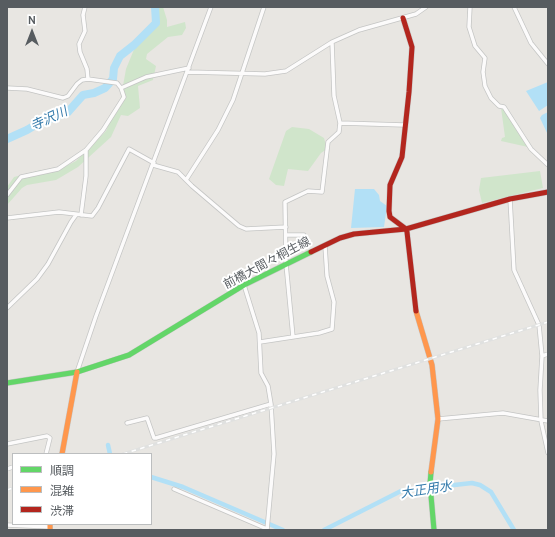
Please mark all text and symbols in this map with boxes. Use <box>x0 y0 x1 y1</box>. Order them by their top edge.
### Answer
north arrow <box>12 12 52 52</box>
text: N <box>28 13 36 27</box>
water label: 寺沢川 <box>28 104 70 134</box>
street label: 前橋大間々桐生線 <box>221 234 313 292</box>
legend <box>12 453 152 525</box>
text: 順調 <box>50 463 74 478</box>
water label: 大正用水 <box>399 478 453 502</box>
text: 混雑 <box>50 483 74 498</box>
text: 渋滞 <box>50 503 74 518</box>

